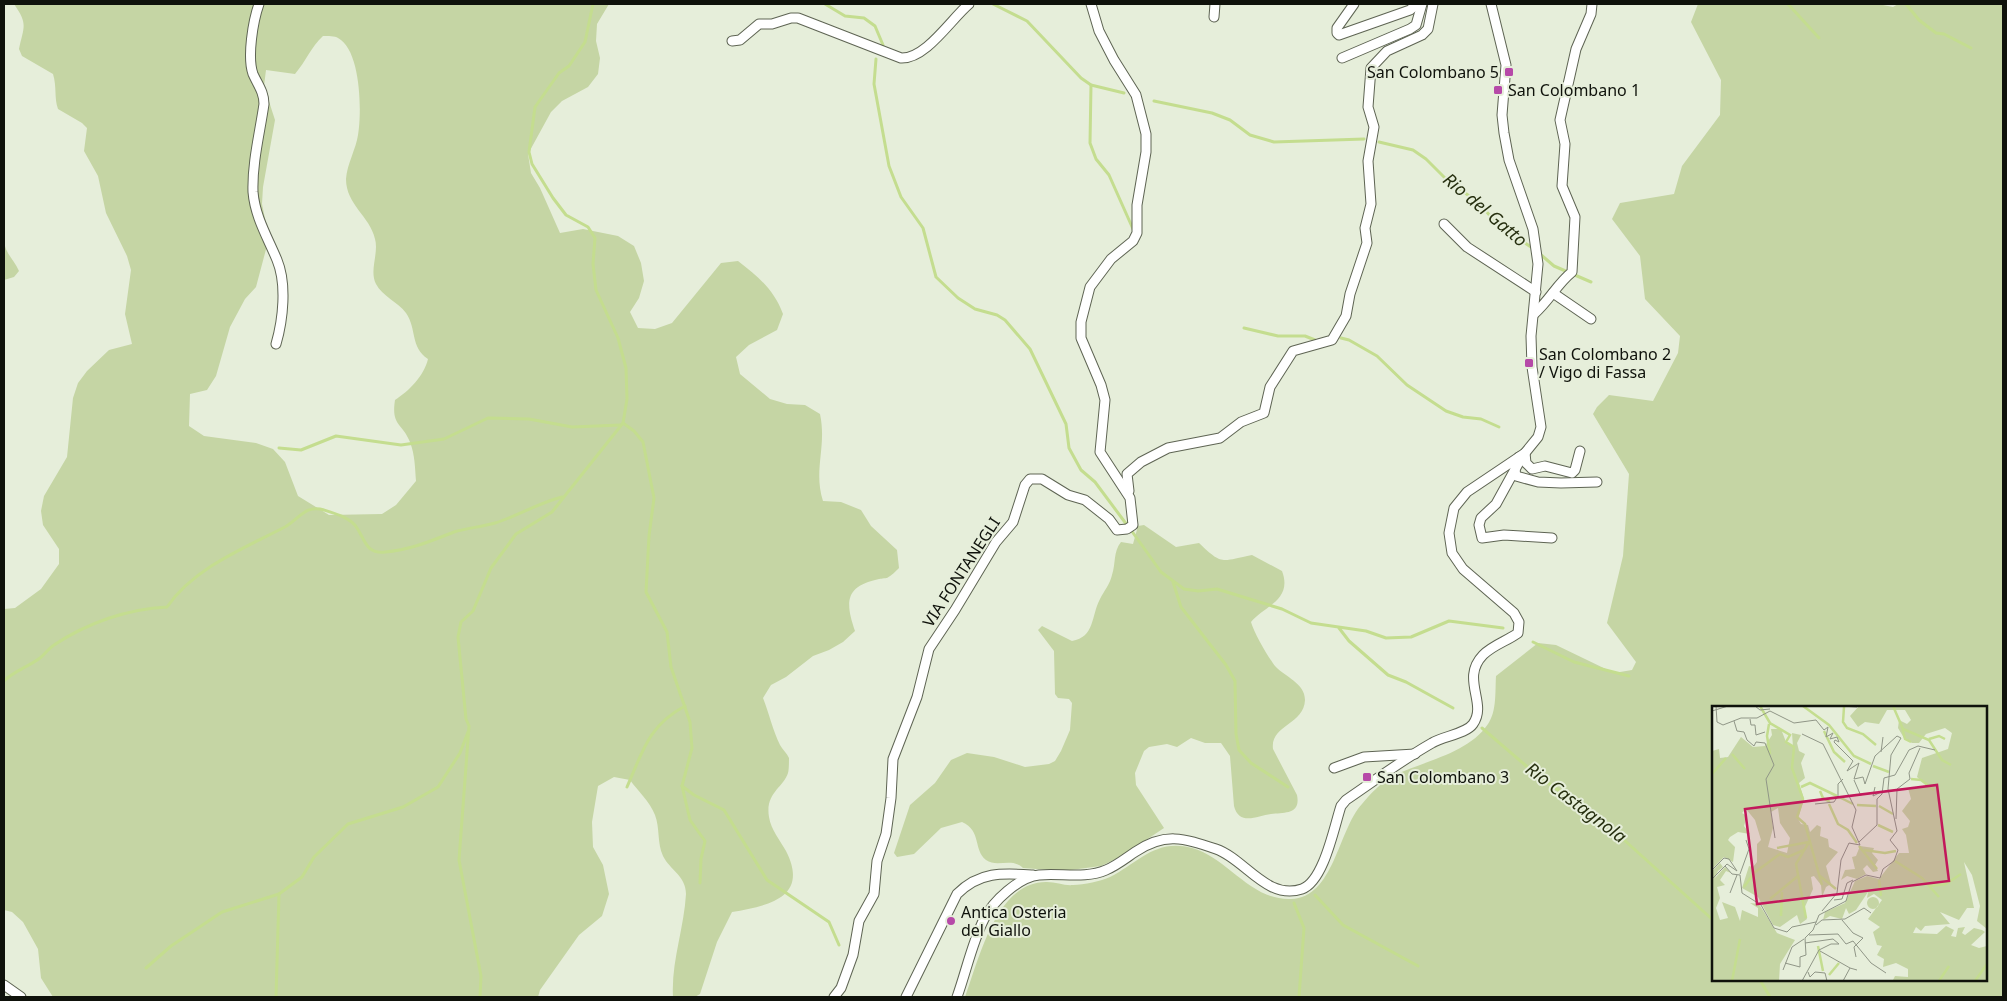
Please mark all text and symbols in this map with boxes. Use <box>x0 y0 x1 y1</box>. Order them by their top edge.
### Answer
place label: San Colombano 5 <box>1367 61 1499 83</box>
marker: San Colombano 5 <box>1503 66 1515 78</box>
place label: San Colombano 1 <box>1508 79 1640 101</box>
marker: San Colombano 1 <box>1492 84 1504 96</box>
water label: Rio del Gatto <box>1438 167 1533 252</box>
place label: San Colombano 2 / Vigo di Fassa <box>1539 343 1671 383</box>
marker: San Colombano 2 / Vigo di Fassa <box>1523 357 1535 369</box>
street label: VIA FONTANEGLI <box>917 513 1005 631</box>
inset map <box>1712 706 1987 981</box>
water label: Rio Castagnola <box>1521 756 1632 848</box>
place label: San Colombano 3 <box>1377 766 1509 788</box>
marker: San Colombano 3 <box>1361 771 1373 783</box>
place label: Antica Osteria del Giallo <box>961 901 1067 941</box>
marker: Antica Osteria del Giallo <box>945 915 957 927</box>

